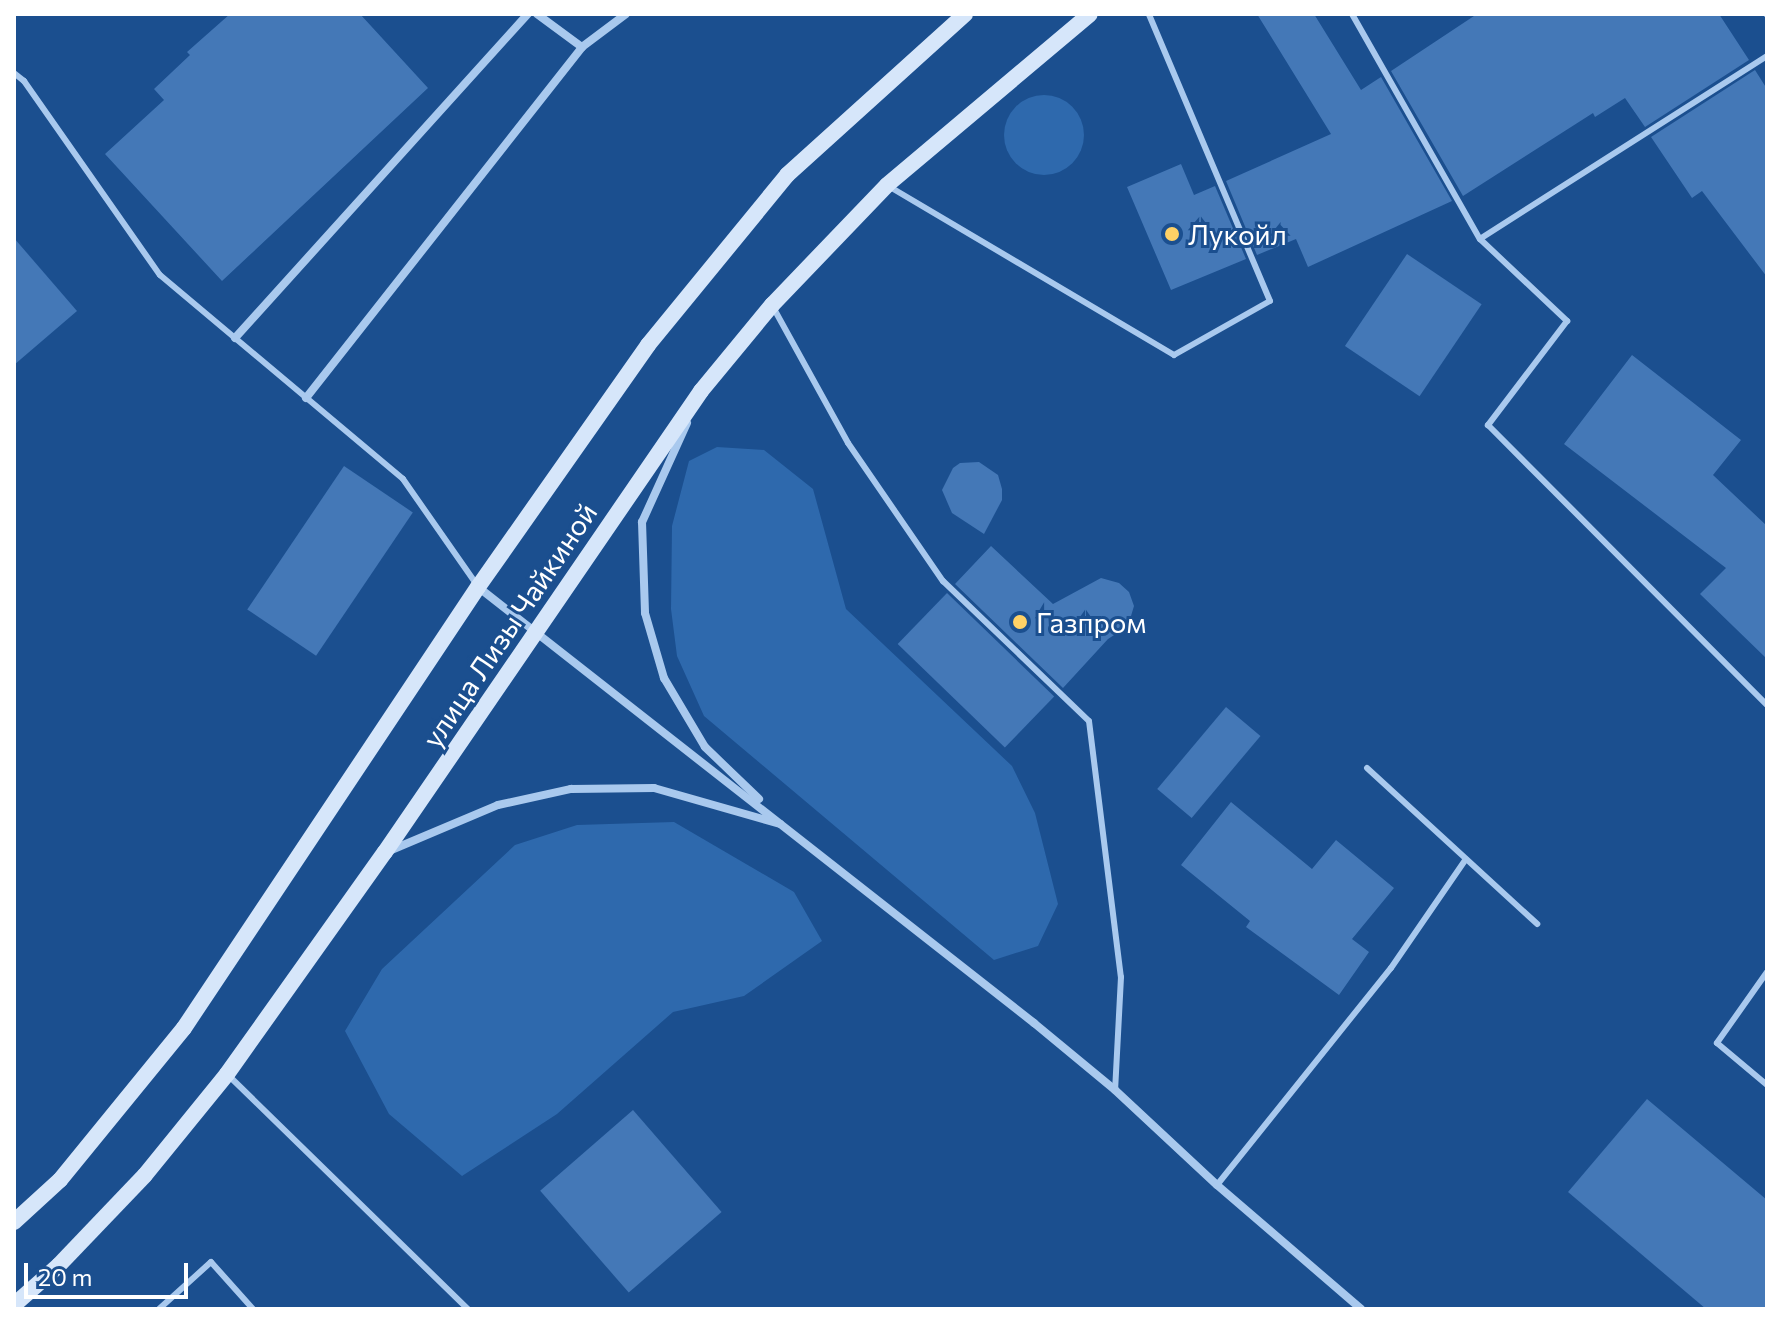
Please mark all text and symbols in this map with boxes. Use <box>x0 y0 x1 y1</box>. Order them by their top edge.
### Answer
place label: Лукойл <box>1188 217 1287 251</box>
marker: Лукойл <box>1163 225 1181 243</box>
street label: улица Лизы Чайкиной <box>415 496 603 754</box>
place label: Газпром <box>1036 605 1146 639</box>
marker: Газпром <box>1011 613 1029 631</box>
scale bar <box>28 1247 192 1297</box>
text: 20 m <box>38 1262 92 1291</box>

